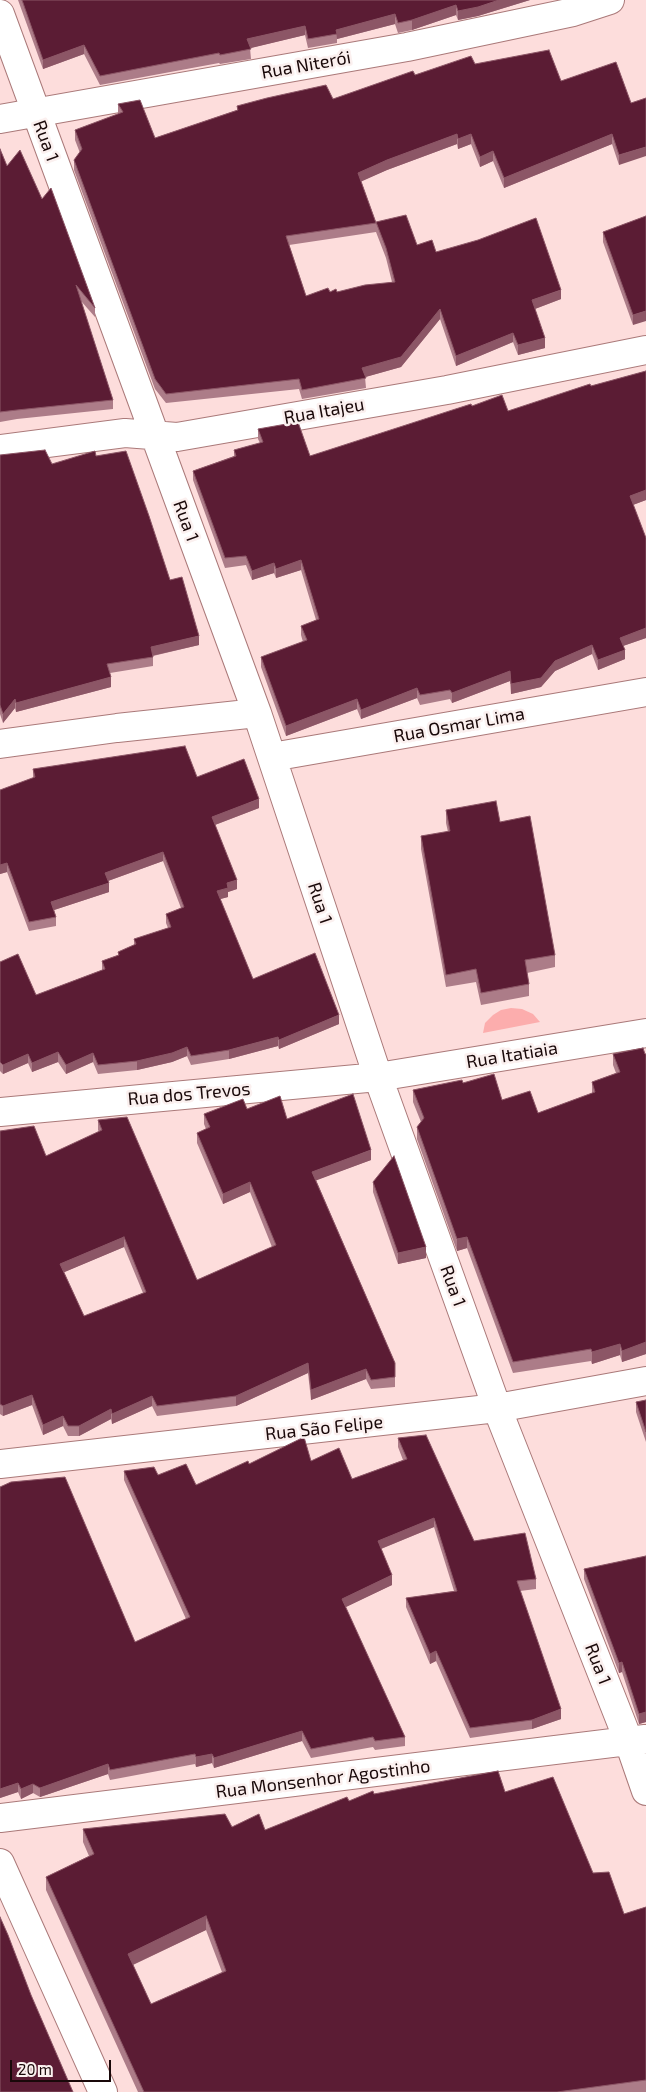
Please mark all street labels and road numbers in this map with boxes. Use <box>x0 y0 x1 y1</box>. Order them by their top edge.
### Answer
street label: Rua Niterói <box>259 46 353 84</box>
street label: Rua 1 <box>29 117 63 165</box>
street label: Rua Itajeu <box>282 393 366 429</box>
street label: Rua 1 <box>169 497 203 545</box>
street label: Rua Osmar Lima <box>392 703 526 747</box>
street label: Rua 1 <box>303 879 337 927</box>
street label: Rua Itatiaia <box>465 1037 559 1073</box>
street label: Rua dos Trevos <box>127 1078 251 1110</box>
street label: Rua 1 <box>436 1262 470 1310</box>
street label: Rua São Felipe <box>264 1411 384 1445</box>
street label: Rua 1 <box>580 1640 616 1688</box>
street label: Rua Monsenhor Agostinho <box>215 1755 431 1803</box>

